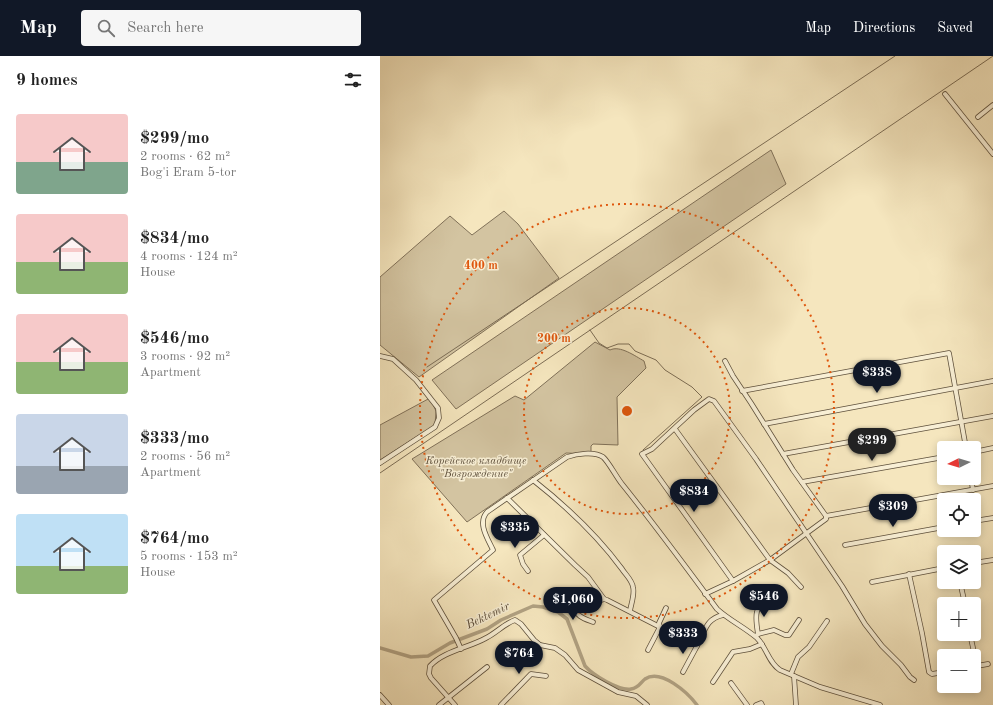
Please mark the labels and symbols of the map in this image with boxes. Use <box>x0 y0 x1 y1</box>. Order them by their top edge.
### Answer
text: 400 m <box>464 260 498 272</box>
text: 200 m <box>537 333 571 345</box>
pin: $338 <box>853 360 901 394</box>
centre of rings <box>620 404 634 418</box>
pin: $299 <box>848 428 896 462</box>
north arrow <box>937 441 981 485</box>
park label: Корейское кладбище "Возрождение" <box>425 456 527 480</box>
pin: $834 <box>670 479 718 513</box>
pin: $309 <box>869 494 917 528</box>
pin: $335 <box>491 515 539 549</box>
pin: $546 <box>740 584 788 618</box>
pin: $1,060 <box>540 587 606 621</box>
water label: Bektemir <box>463 600 512 632</box>
pin: $333 <box>659 621 707 655</box>
pin: $764 <box>495 641 543 675</box>

